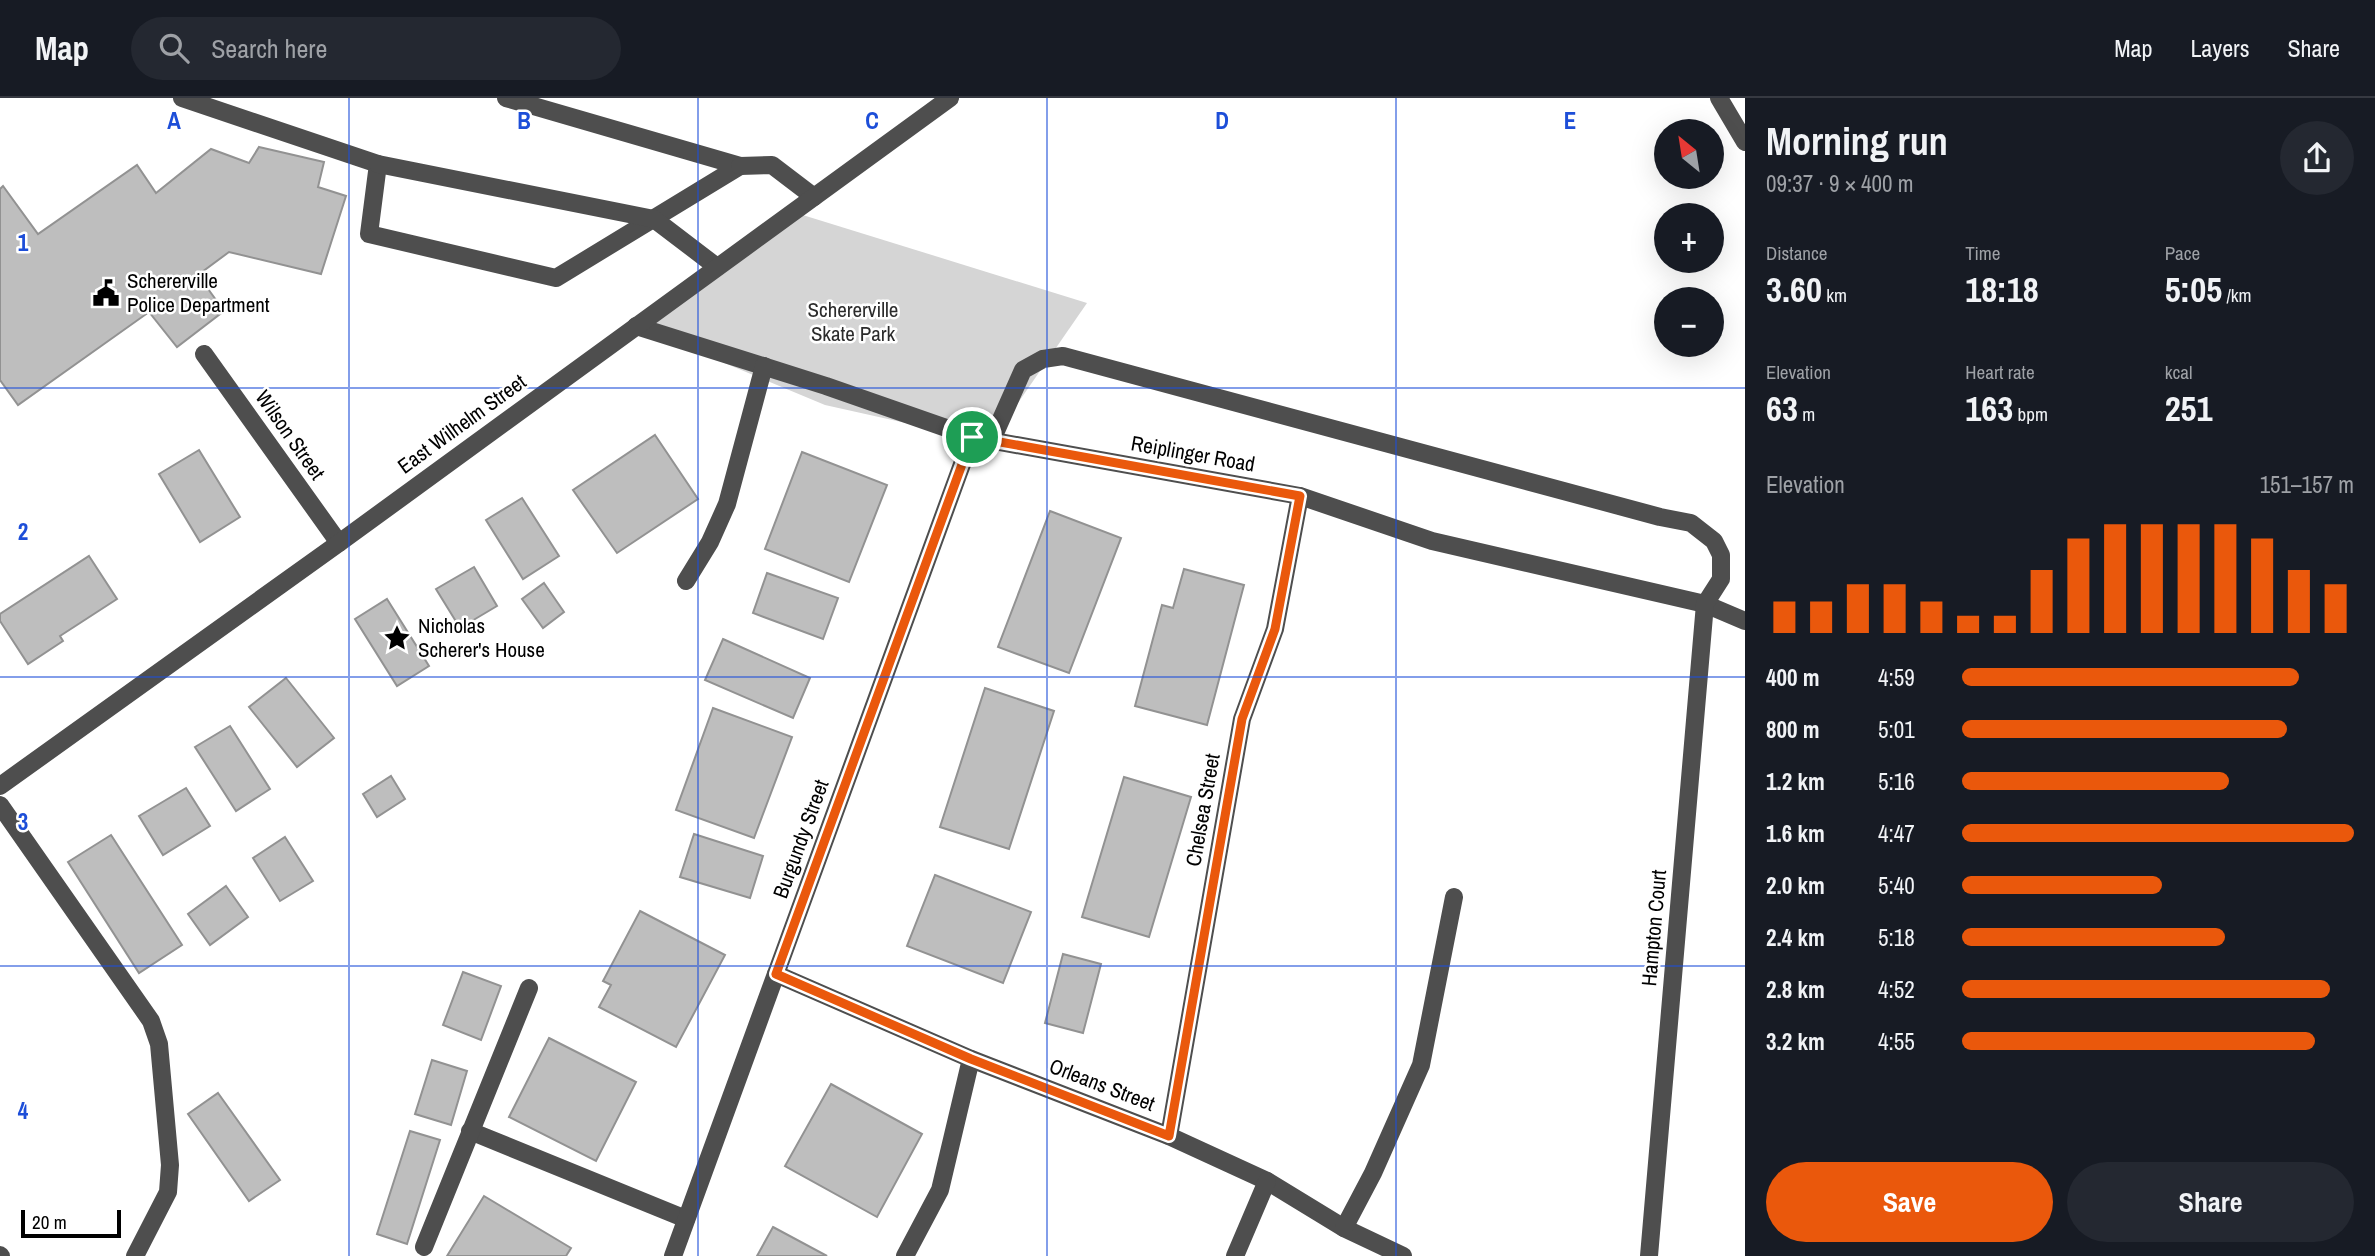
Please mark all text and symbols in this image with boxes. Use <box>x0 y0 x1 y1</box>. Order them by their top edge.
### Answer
search box <box>131 17 621 80</box>
text: Map <box>35 26 89 70</box>
icon: search <box>155 29 193 67</box>
text: Search here <box>211 31 327 66</box>
text: Map <box>2114 32 2152 64</box>
text: Layers <box>2190 32 2249 64</box>
text: Share <box>2287 32 2340 64</box>
text: A <box>167 105 181 136</box>
text: B <box>517 105 531 136</box>
text: C <box>865 105 879 136</box>
text: D <box>1215 105 1229 136</box>
text: E <box>1564 105 1576 136</box>
text: Morning run <box>1766 116 1948 167</box>
north arrow <box>1654 119 1724 189</box>
map controls <box>1654 119 1724 357</box>
button: share <box>2280 121 2354 195</box>
text: 09:37 · 9 × 400 m <box>1766 168 1913 199</box>
button: + <box>1654 203 1724 273</box>
text: 1 <box>18 227 29 258</box>
text: Distance <box>1766 240 1827 266</box>
text: Time <box>1965 240 2000 266</box>
text: Pace <box>2165 240 2200 266</box>
place label: Schererville Police Department <box>127 266 270 319</box>
text: 3.60 <box>1766 266 1822 313</box>
text: 18:18 <box>1965 266 2039 313</box>
text: 5:05 <box>2165 266 2222 313</box>
public building icon: Schererville Police Department <box>91 278 121 308</box>
text: km <box>1822 282 1847 308</box>
text: /km <box>2222 282 2252 308</box>
button: − <box>1654 287 1724 357</box>
park label: Schererville Skate Park <box>808 295 898 348</box>
text: Elevation <box>1766 359 1831 385</box>
text: Heart rate <box>1965 359 2035 385</box>
text: kcal <box>2165 359 2192 385</box>
street label: East Wilhelm Street <box>392 367 532 480</box>
street label: Wilson Street <box>249 384 332 486</box>
text: 63 <box>1766 385 1798 432</box>
text: 163 <box>1965 385 2013 432</box>
text: 251 <box>2165 385 2213 432</box>
text: m <box>1798 401 1815 427</box>
text: bpm <box>2013 401 2048 427</box>
pin <box>942 407 1002 467</box>
icon: arrive <box>953 418 991 456</box>
street label: Reiplinger Road <box>1129 428 1257 479</box>
text: Elevation <box>1766 469 1845 500</box>
text: 151–157 m <box>2260 469 2354 500</box>
text: 2 <box>18 516 28 547</box>
place label: Nicholas Scherer's House <box>418 611 545 664</box>
place icon: Nicholas Scherer's House <box>382 623 412 653</box>
text: 400 m <box>1766 662 1819 693</box>
text: 4:59 <box>1878 662 1915 693</box>
text: 800 m <box>1766 714 1819 745</box>
text: 5:01 <box>1878 714 1915 745</box>
street label: Chelsea Street <box>1178 751 1227 869</box>
text: 1.2 km <box>1766 766 1825 797</box>
text: 5:16 <box>1878 766 1915 797</box>
street label: Burgundy Street <box>766 775 836 902</box>
text: 3 <box>18 806 28 837</box>
text: 1.6 km <box>1766 818 1825 849</box>
text: 4:47 <box>1878 818 1915 849</box>
street label: Hampton Court <box>1634 868 1673 987</box>
text: 2.0 km <box>1766 870 1825 901</box>
text: 5:40 <box>1878 870 1915 901</box>
text: 2.4 km <box>1766 922 1825 953</box>
text: 5:18 <box>1878 922 1915 953</box>
text: 2.8 km <box>1766 974 1825 1005</box>
text: 4:52 <box>1878 974 1915 1005</box>
text: 3.2 km <box>1766 1026 1825 1057</box>
text: 4:55 <box>1878 1026 1915 1057</box>
street label: Orleans Street <box>1045 1051 1159 1118</box>
text: 4 <box>18 1095 29 1126</box>
button: Save <box>1766 1162 2053 1242</box>
button: Share <box>2067 1162 2354 1242</box>
scale bar <box>21 1207 121 1239</box>
text: 20 m <box>32 1209 67 1235</box>

